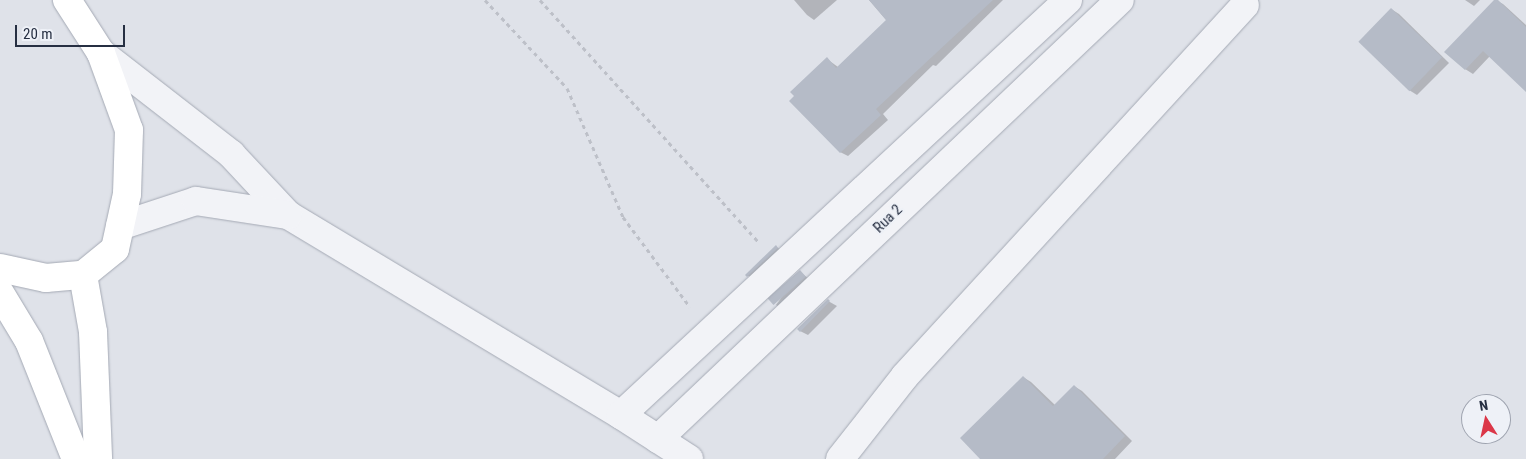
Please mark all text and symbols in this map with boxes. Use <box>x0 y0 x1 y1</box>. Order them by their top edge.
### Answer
scale bar <box>18 15 128 47</box>
text: 20 m <box>23 25 53 43</box>
street label: Rua 2 <box>870 201 906 237</box>
north arrow <box>1461 394 1511 444</box>
text: N <box>1478 397 1489 414</box>

